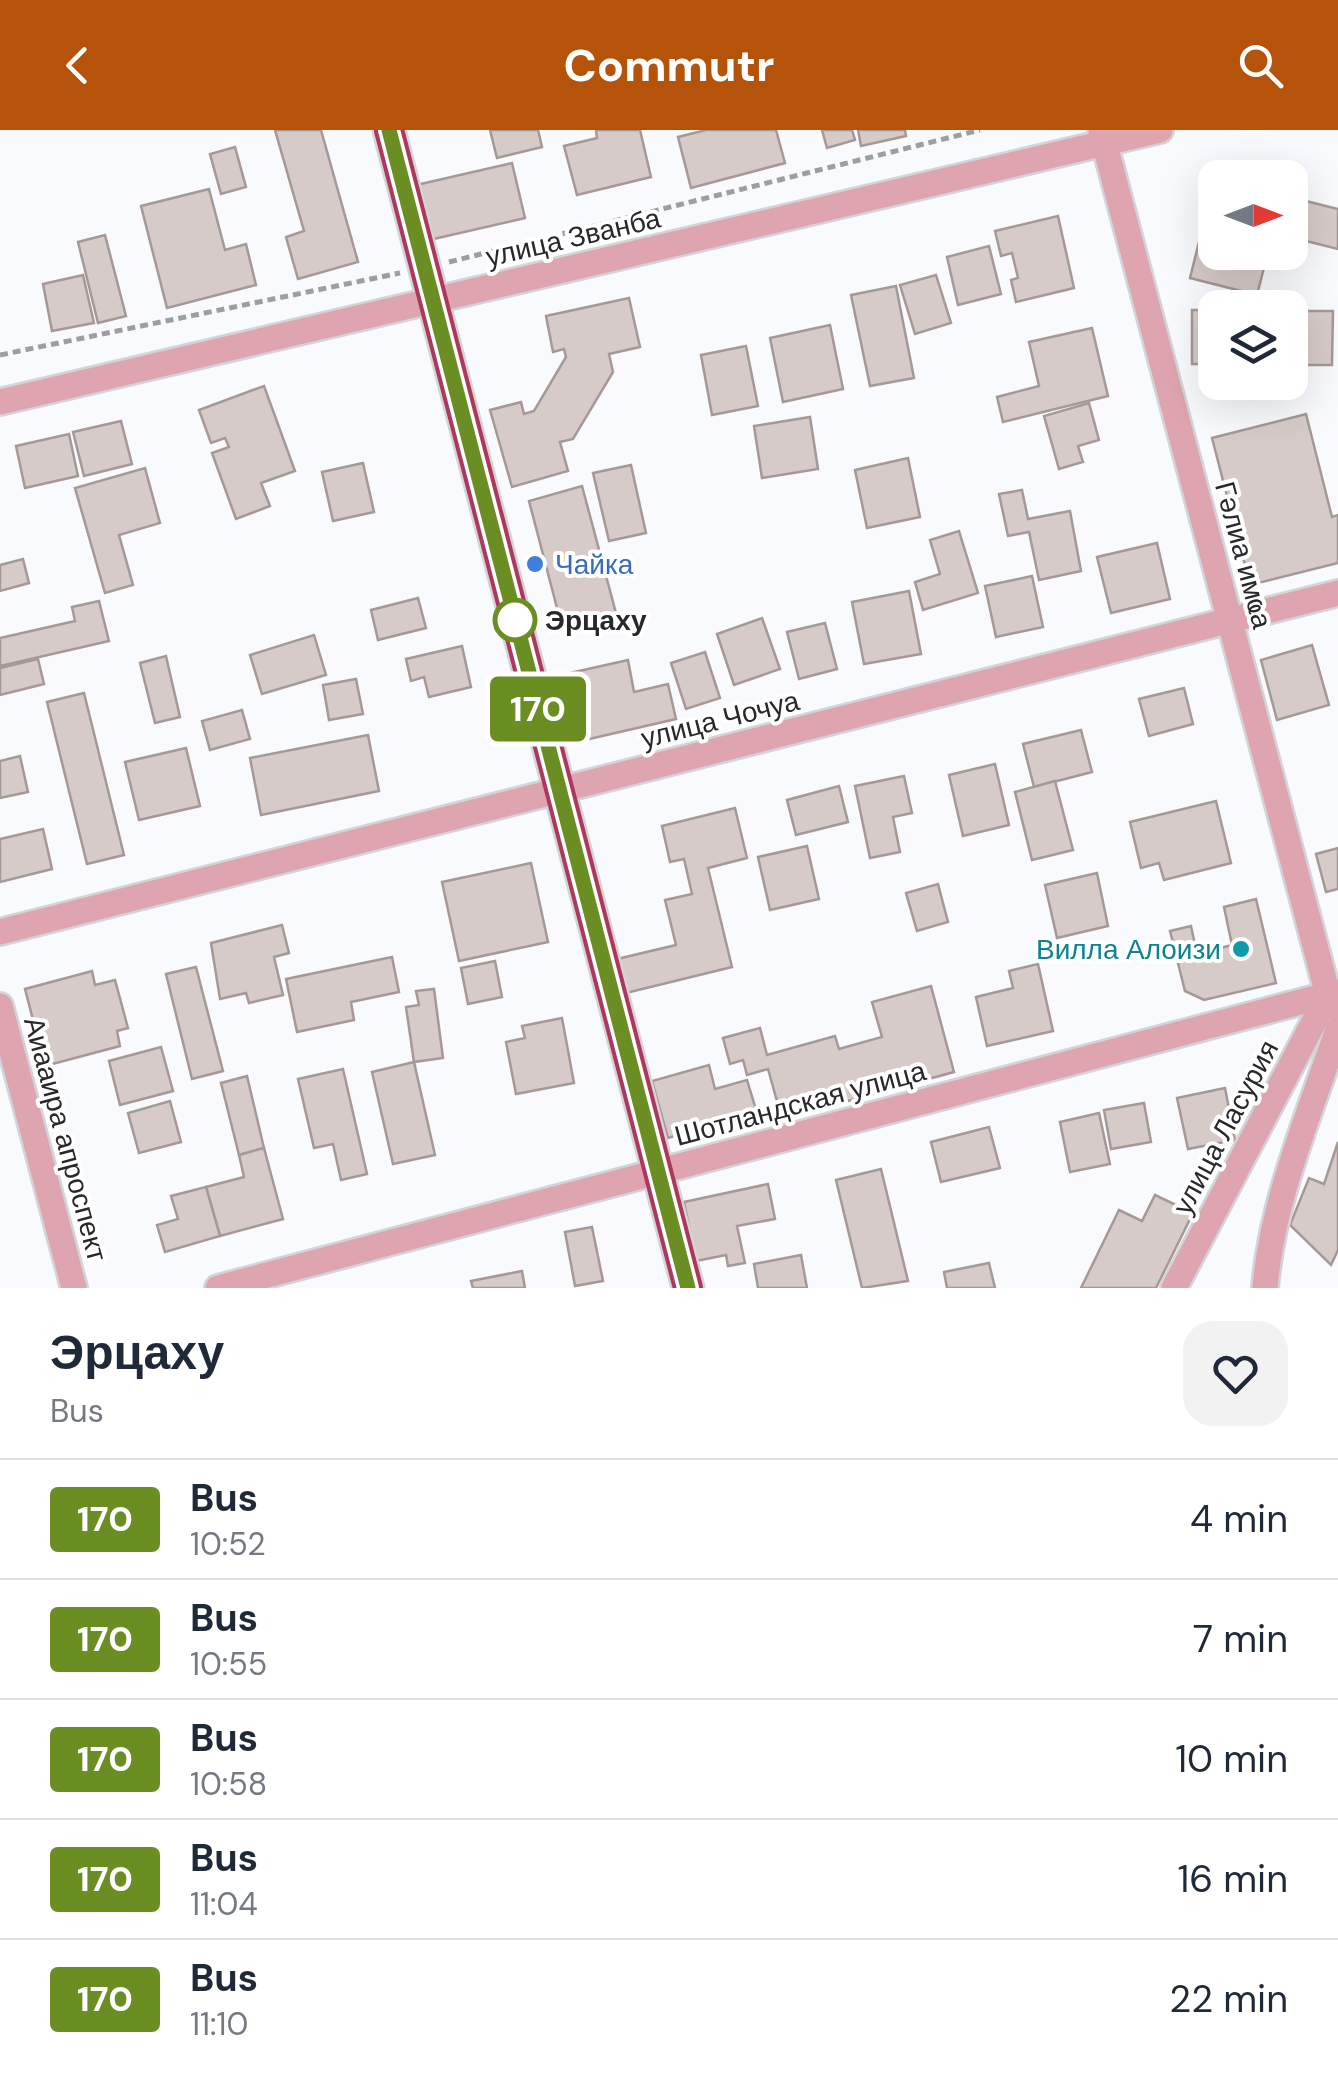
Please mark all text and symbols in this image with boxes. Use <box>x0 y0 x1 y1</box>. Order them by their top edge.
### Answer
text: Commutr <box>564 36 774 95</box>
icon: back <box>50 38 105 93</box>
icon: search <box>1233 38 1288 93</box>
north arrow <box>1198 160 1308 270</box>
map controls <box>1198 160 1308 400</box>
street label: улица Званба <box>482 199 664 276</box>
button: layers <box>1198 290 1308 400</box>
street label: Гәлиа имҩа <box>1206 478 1281 633</box>
place label: Чайка <box>555 546 634 583</box>
marker: Чайка <box>524 553 546 575</box>
marker: Эрцаху <box>494 599 536 641</box>
place label: Эрцаху <box>545 602 647 639</box>
line badge: 170 <box>480 676 596 742</box>
street label: улица Чочуа <box>637 682 804 757</box>
text: 170 <box>510 686 566 732</box>
place label: Вилла Алоизи <box>1036 931 1221 968</box>
marker: Вилла Алоизи <box>1230 938 1252 960</box>
street label: Аиааира апроспект <box>15 1013 116 1266</box>
street label: улица Ласурия <box>1164 1034 1287 1221</box>
street label: Шотландская улица <box>670 1052 930 1155</box>
text: Эрцаху <box>50 1321 224 1384</box>
button: heart <box>1183 1321 1288 1426</box>
text: Bus <box>50 1390 104 1432</box>
text: Bus <box>190 1473 258 1523</box>
text: 4 min <box>1190 1494 1288 1544</box>
text: 170 <box>77 1496 133 1542</box>
text: 10:52 <box>190 1523 266 1565</box>
text: Bus <box>190 1593 258 1643</box>
text: 7 min <box>1193 1614 1288 1664</box>
text: 170 <box>77 1616 133 1662</box>
text: 10:55 <box>190 1643 267 1685</box>
text: Bus <box>190 1713 258 1763</box>
text: 10 min <box>1175 1734 1288 1784</box>
text: 170 <box>77 1736 133 1782</box>
text: 10:58 <box>190 1763 267 1805</box>
text: Bus <box>190 1833 258 1883</box>
text: 16 min <box>1177 1854 1288 1904</box>
text: 170 <box>77 1856 133 1902</box>
text: 11:04 <box>190 1883 258 1925</box>
text: Bus <box>190 1953 258 2003</box>
text: 22 min <box>1169 1974 1288 2024</box>
text: 170 <box>77 1976 133 2022</box>
text: 11:10 <box>190 2003 248 2045</box>

